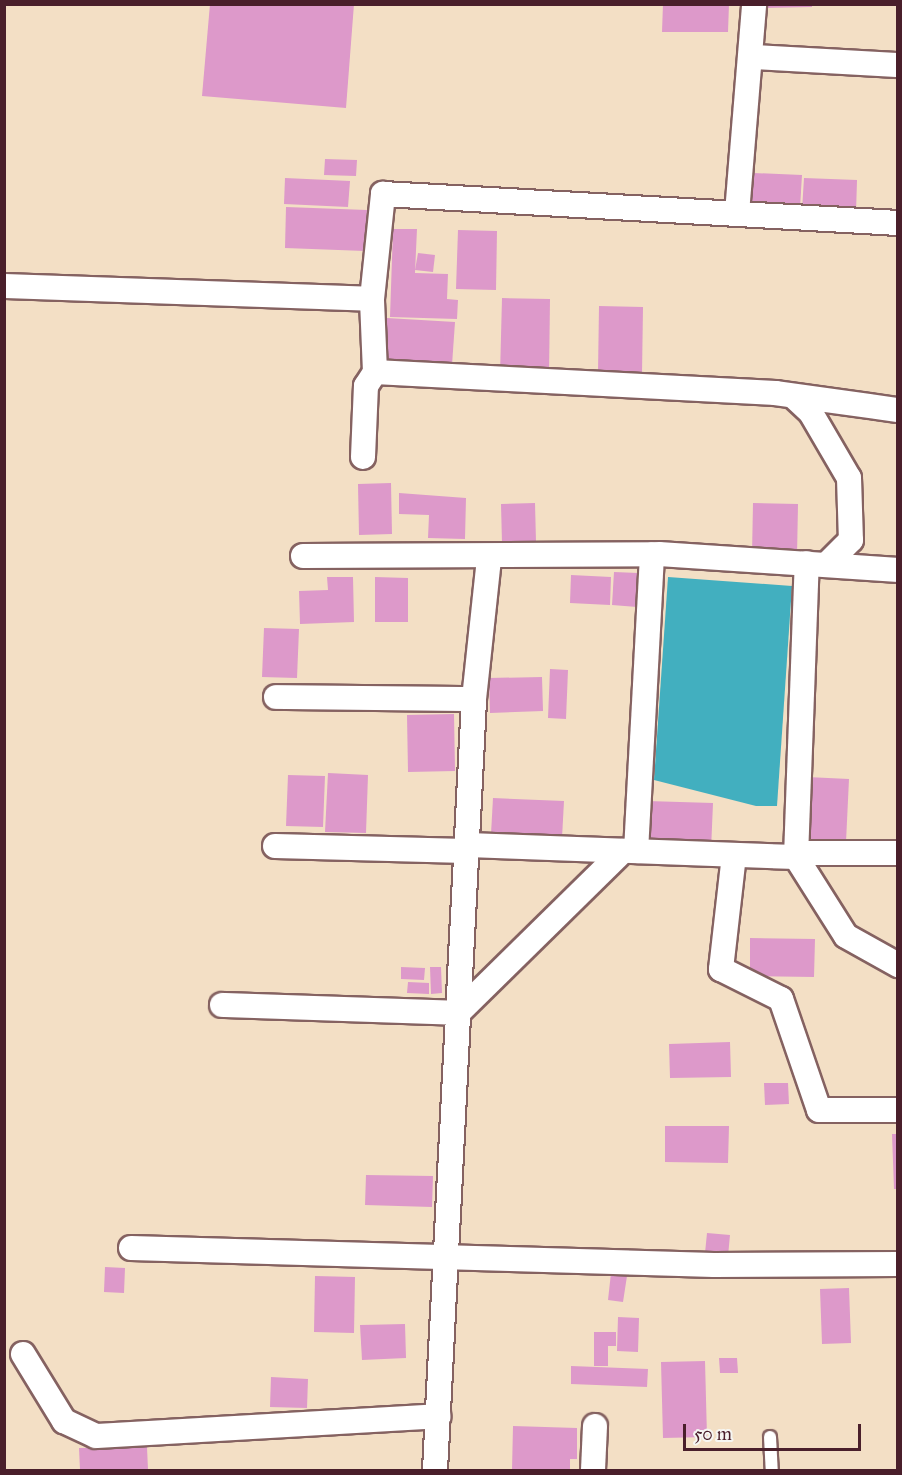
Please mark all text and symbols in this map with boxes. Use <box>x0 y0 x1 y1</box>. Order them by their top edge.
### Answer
scale bar <box>686 1412 864 1450</box>
text: 50 m <box>694 1423 732 1445</box>

